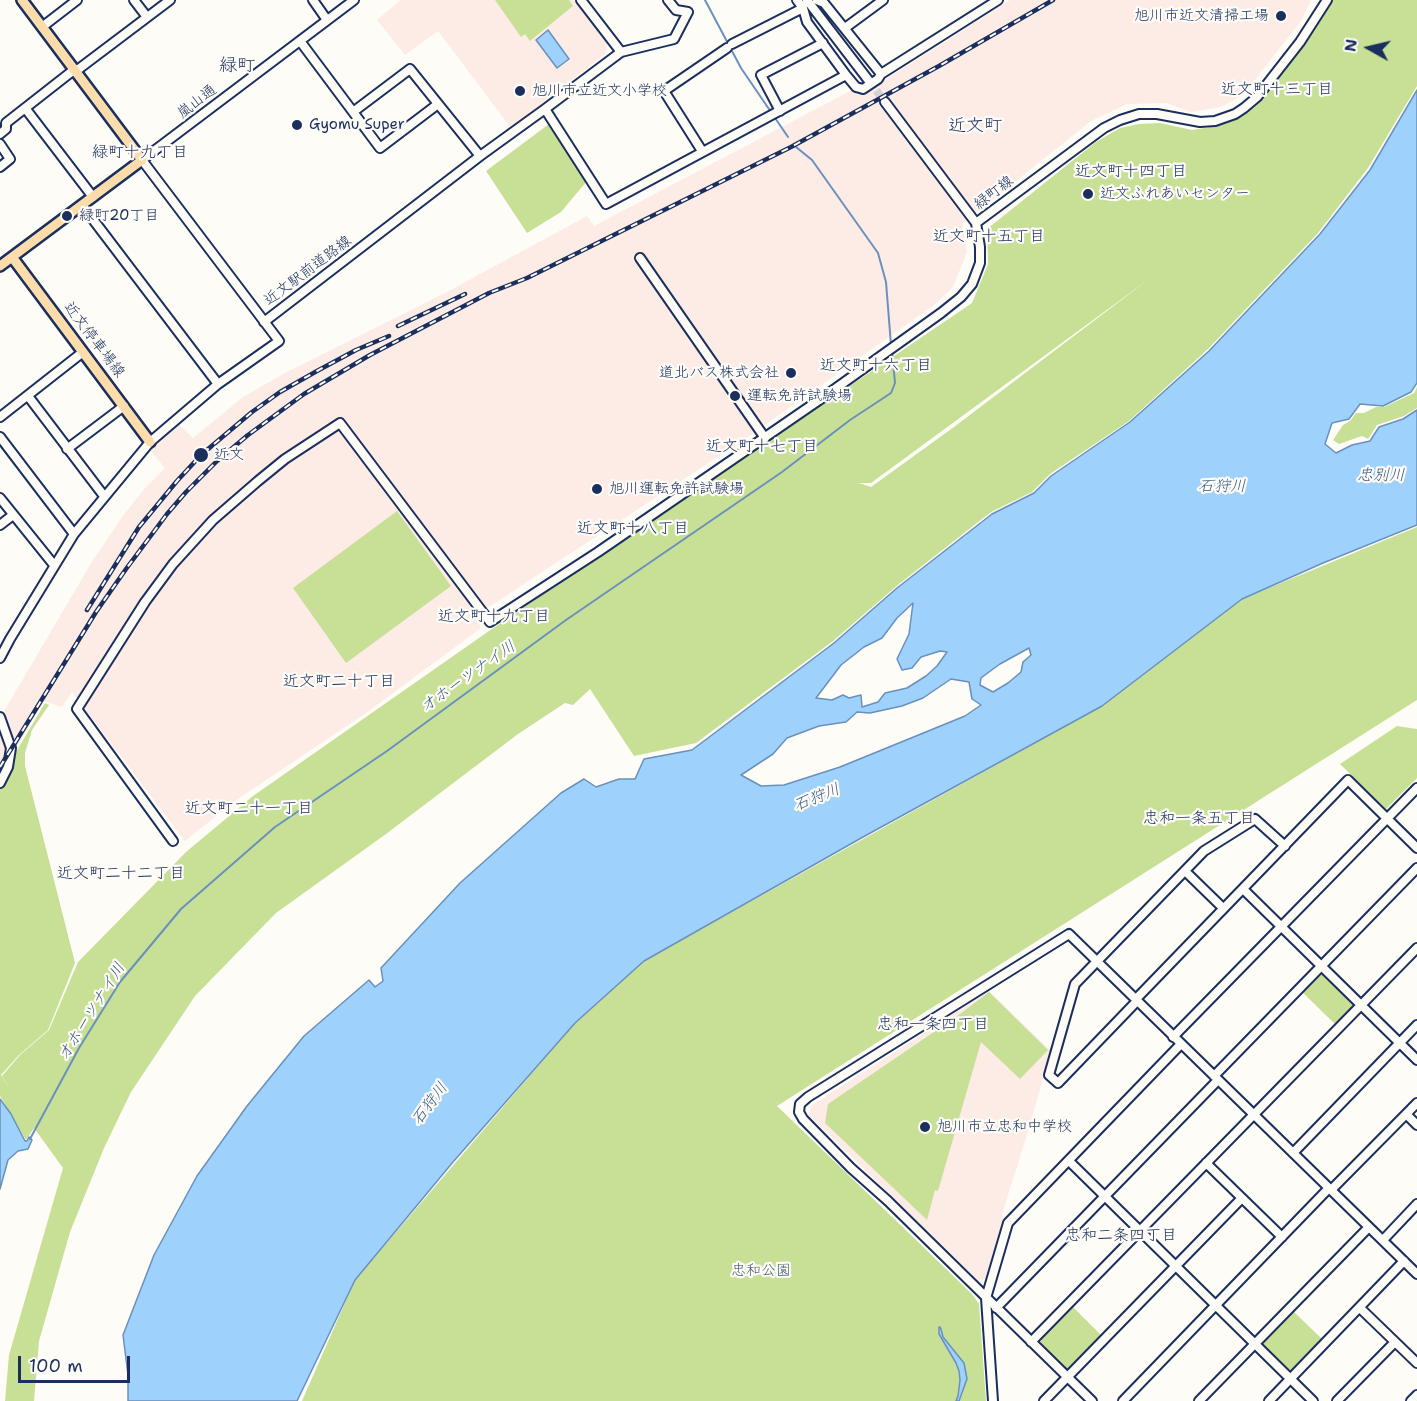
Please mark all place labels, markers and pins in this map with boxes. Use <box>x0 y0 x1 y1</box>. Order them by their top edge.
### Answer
place label: 旭川市近文清掃工場 <box>1134 7 1269 25</box>
marker: 旭川市近文清掃工場 <box>1274 9 1288 23</box>
place label: 旭川市立近文小学校 <box>532 82 667 100</box>
marker: 旭川市立近文小学校 <box>513 84 527 98</box>
place label: Gyomu Super <box>309 116 405 134</box>
marker: Gyomu Super <box>290 118 304 132</box>
place label: 近文ふれあいセンター <box>1100 185 1250 203</box>
marker: 近文ふれあいセンター <box>1081 187 1095 201</box>
place label: 緑町20丁目 <box>79 207 160 225</box>
marker: 緑町20丁目 <box>60 209 74 223</box>
place label: 道北バス株式会社 <box>659 364 779 382</box>
marker: 道北バス株式会社 <box>784 366 798 380</box>
place label: 運転免許試験場 <box>747 387 852 405</box>
marker: 運転免許試験場 <box>728 389 742 403</box>
marker: 近文 <box>192 446 210 464</box>
place label: 近文 <box>214 446 244 464</box>
place label: 旭川運転免許試験場 <box>609 480 744 498</box>
marker: 旭川運転免許試験場 <box>590 482 604 496</box>
place label: 旭川市立忠和中学校 <box>937 1118 1072 1136</box>
marker: 旭川市立忠和中学校 <box>918 1120 932 1134</box>

